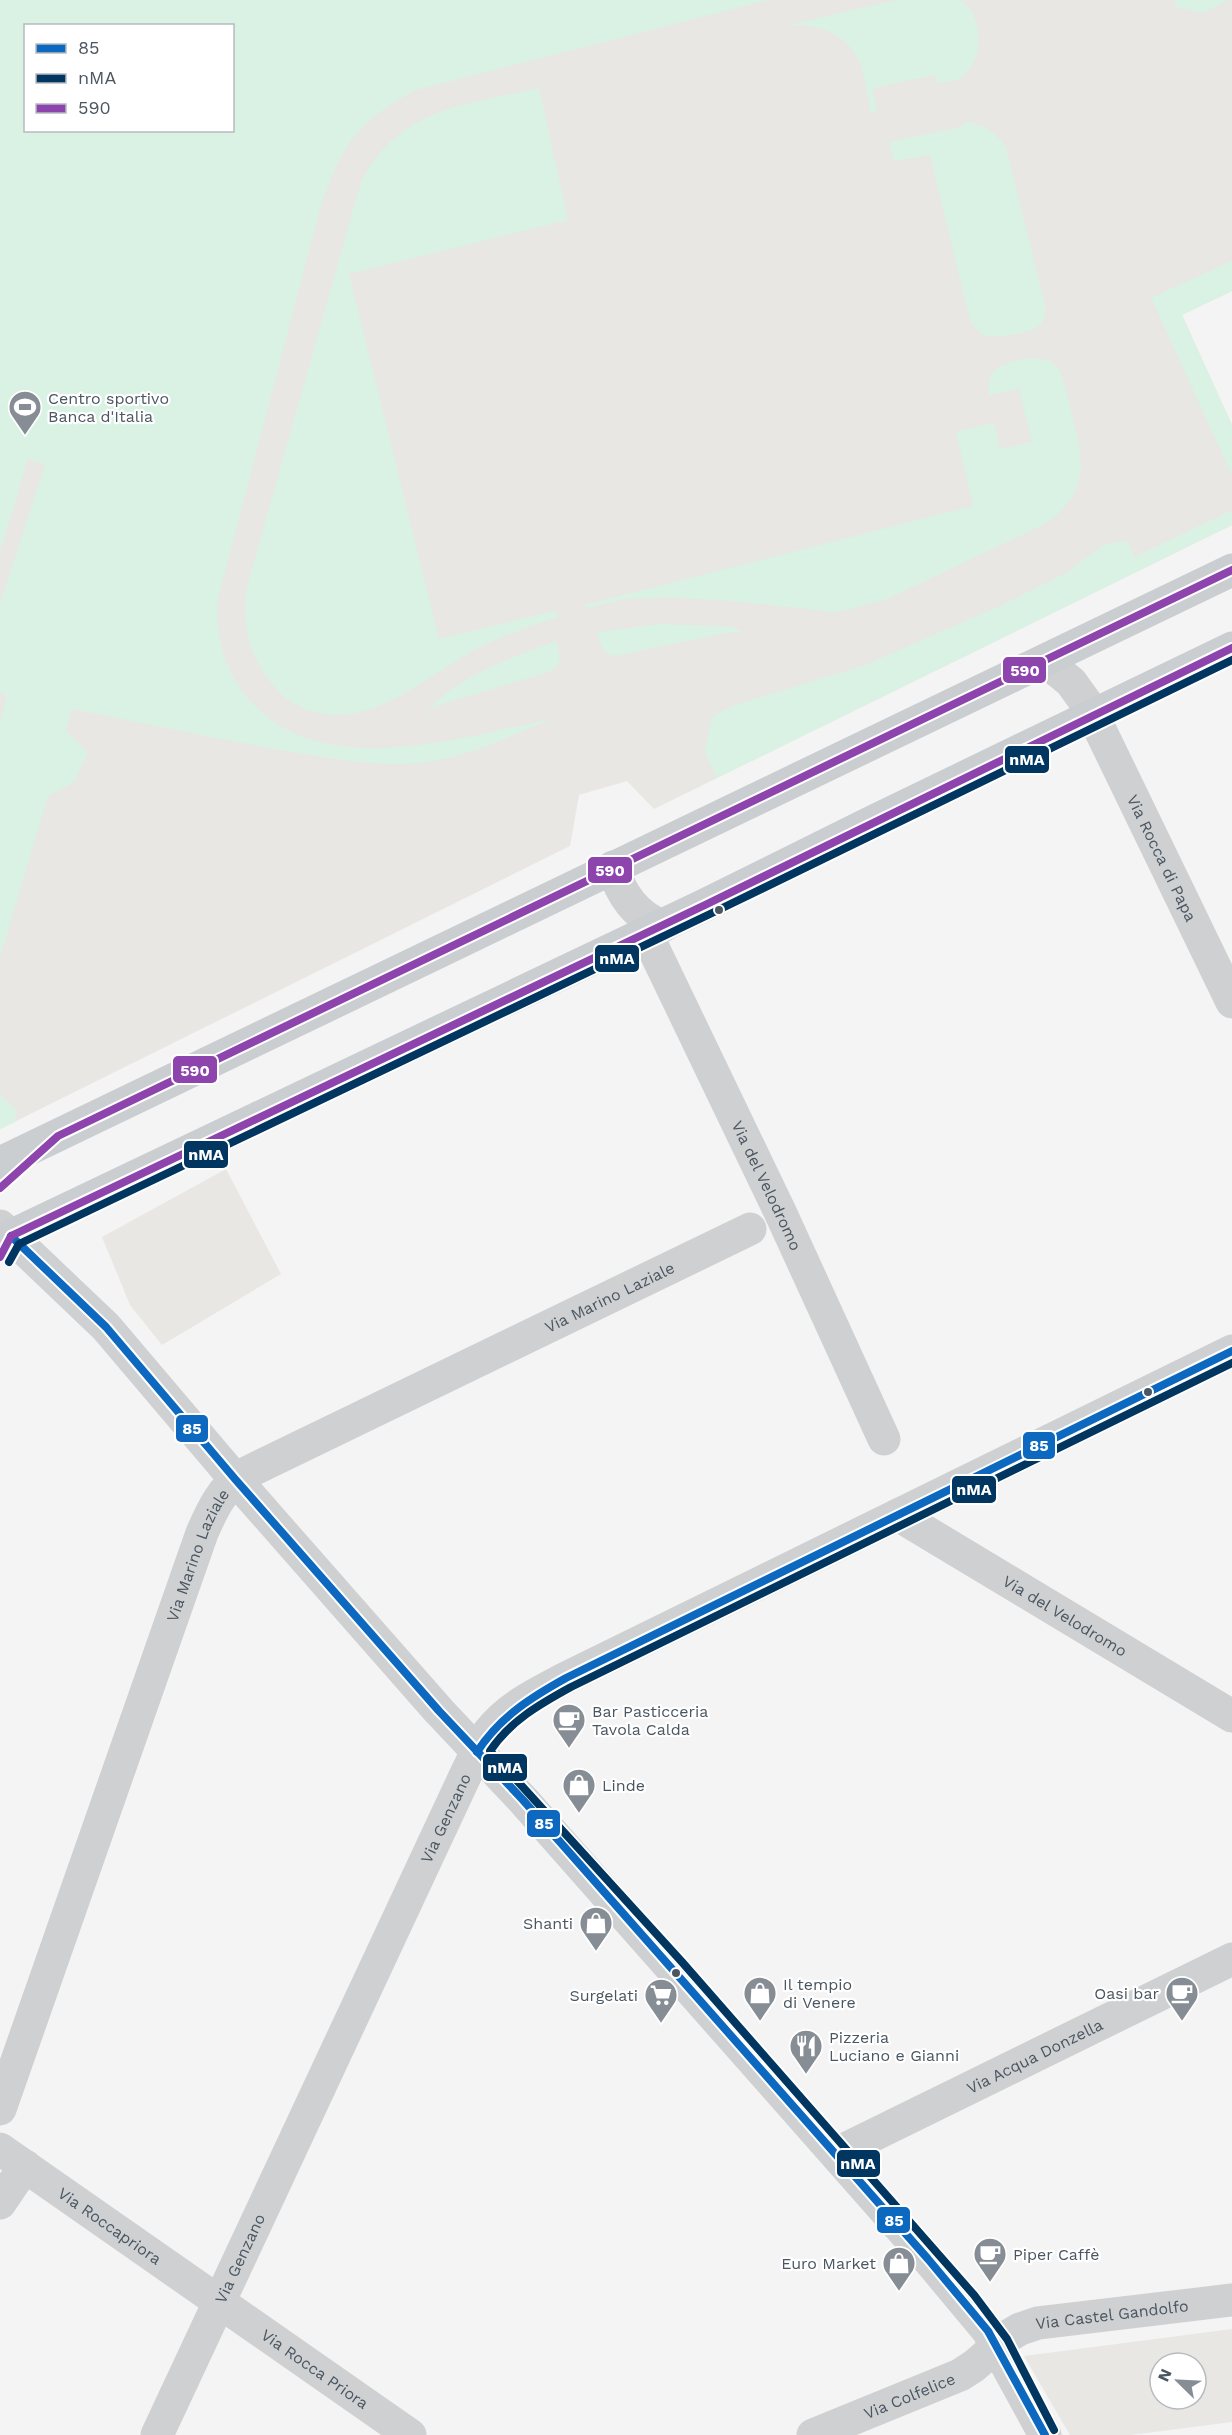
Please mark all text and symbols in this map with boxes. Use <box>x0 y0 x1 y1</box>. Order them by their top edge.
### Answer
legend <box>24 24 234 132</box>
text: 85 <box>78 37 100 58</box>
text: nMA <box>78 67 116 88</box>
text: 590 <box>78 97 111 118</box>
sports icon: Centro sportivo Banca d'Italia <box>7 389 43 436</box>
place label: Centro sportivo Banca d'Italia <box>48 389 169 426</box>
line badge: 590 <box>1002 656 1047 684</box>
text: 590 <box>1010 661 1040 680</box>
line badge: nMA <box>1004 745 1050 774</box>
text: nMA <box>1009 750 1045 769</box>
street label: Via Rocca di Papa <box>1123 792 1201 925</box>
line badge: 590 <box>587 856 633 884</box>
text: 590 <box>595 861 625 880</box>
unlabelled marker <box>713 904 725 916</box>
line badge: nMA <box>594 944 640 973</box>
text: nMA <box>599 949 635 968</box>
line badge: 590 <box>172 1055 218 1084</box>
text: 590 <box>180 1061 210 1080</box>
street label: Via del Velodromo <box>728 1118 805 1254</box>
line badge: nMA <box>183 1140 229 1169</box>
text: nMA <box>188 1145 224 1164</box>
street label: Via Marino Laziale <box>542 1258 678 1337</box>
unlabelled marker <box>1142 1386 1154 1398</box>
line badge: 85 <box>175 1414 209 1443</box>
text: 85 <box>182 1419 202 1438</box>
line badge: 85 <box>1022 1431 1056 1460</box>
text: 85 <box>1029 1436 1049 1455</box>
line badge: nMA <box>951 1475 997 1504</box>
text: nMA <box>956 1480 992 1499</box>
street label: Via Marino Laziale <box>163 1485 233 1624</box>
street label: Via del Velodromo <box>999 1571 1130 1661</box>
cafe icon: Bar Pasticceria Tavola Calda <box>551 1702 587 1749</box>
place label: Bar Pasticceria Tavola Calda <box>592 1702 708 1739</box>
line badge: nMA <box>482 1753 528 1782</box>
text: nMA <box>487 1758 523 1777</box>
shop icon: Linde <box>561 1767 597 1814</box>
street label: Via Genzano <box>417 1770 475 1866</box>
place label: Linde <box>602 1776 645 1795</box>
line badge: 85 <box>526 1809 561 1838</box>
text: 85 <box>534 1814 554 1833</box>
shop icon: Shanti <box>578 1905 614 1952</box>
place label: Shanti <box>523 1914 573 1933</box>
unlabelled marker <box>670 1967 682 1979</box>
shop icon: Il tempio di Venere <box>742 1975 778 2022</box>
place label: Il tempio di Venere <box>783 1975 856 2012</box>
cafe icon: Oasi bar <box>1164 1975 1200 2022</box>
supermarket icon: Surgelati <box>643 1977 679 2024</box>
place label: Oasi bar <box>1094 1984 1159 2003</box>
place label: Surgelati <box>569 1986 638 2005</box>
street label: Via Acqua Donzella <box>964 2015 1106 2098</box>
restaurant icon: Pizzeria Luciano e Gianni <box>788 2028 824 2075</box>
place label: Pizzeria Luciano e Gianni <box>829 2028 959 2065</box>
line badge: nMA <box>836 2149 881 2178</box>
text: nMA <box>840 2154 876 2173</box>
street label: Via Roccapriora <box>54 2183 165 2269</box>
line badge: 85 <box>876 2206 911 2234</box>
street label: Via Genzano <box>211 2211 269 2306</box>
text: 85 <box>884 2211 904 2230</box>
cafe icon: Piper Caffè <box>972 2236 1008 2283</box>
shop icon: Euro Market <box>881 2245 917 2292</box>
place label: Piper Caffè <box>1013 2245 1099 2264</box>
place label: Euro Market <box>781 2254 876 2273</box>
street label: Via Castel Gandolfo <box>1034 2296 1190 2333</box>
street label: Via Rocca Priora <box>257 2325 372 2413</box>
north arrow <box>1148 2351 1208 2411</box>
text: N <box>1154 2366 1176 2384</box>
street label: Via Colfelice <box>861 2369 958 2423</box>

